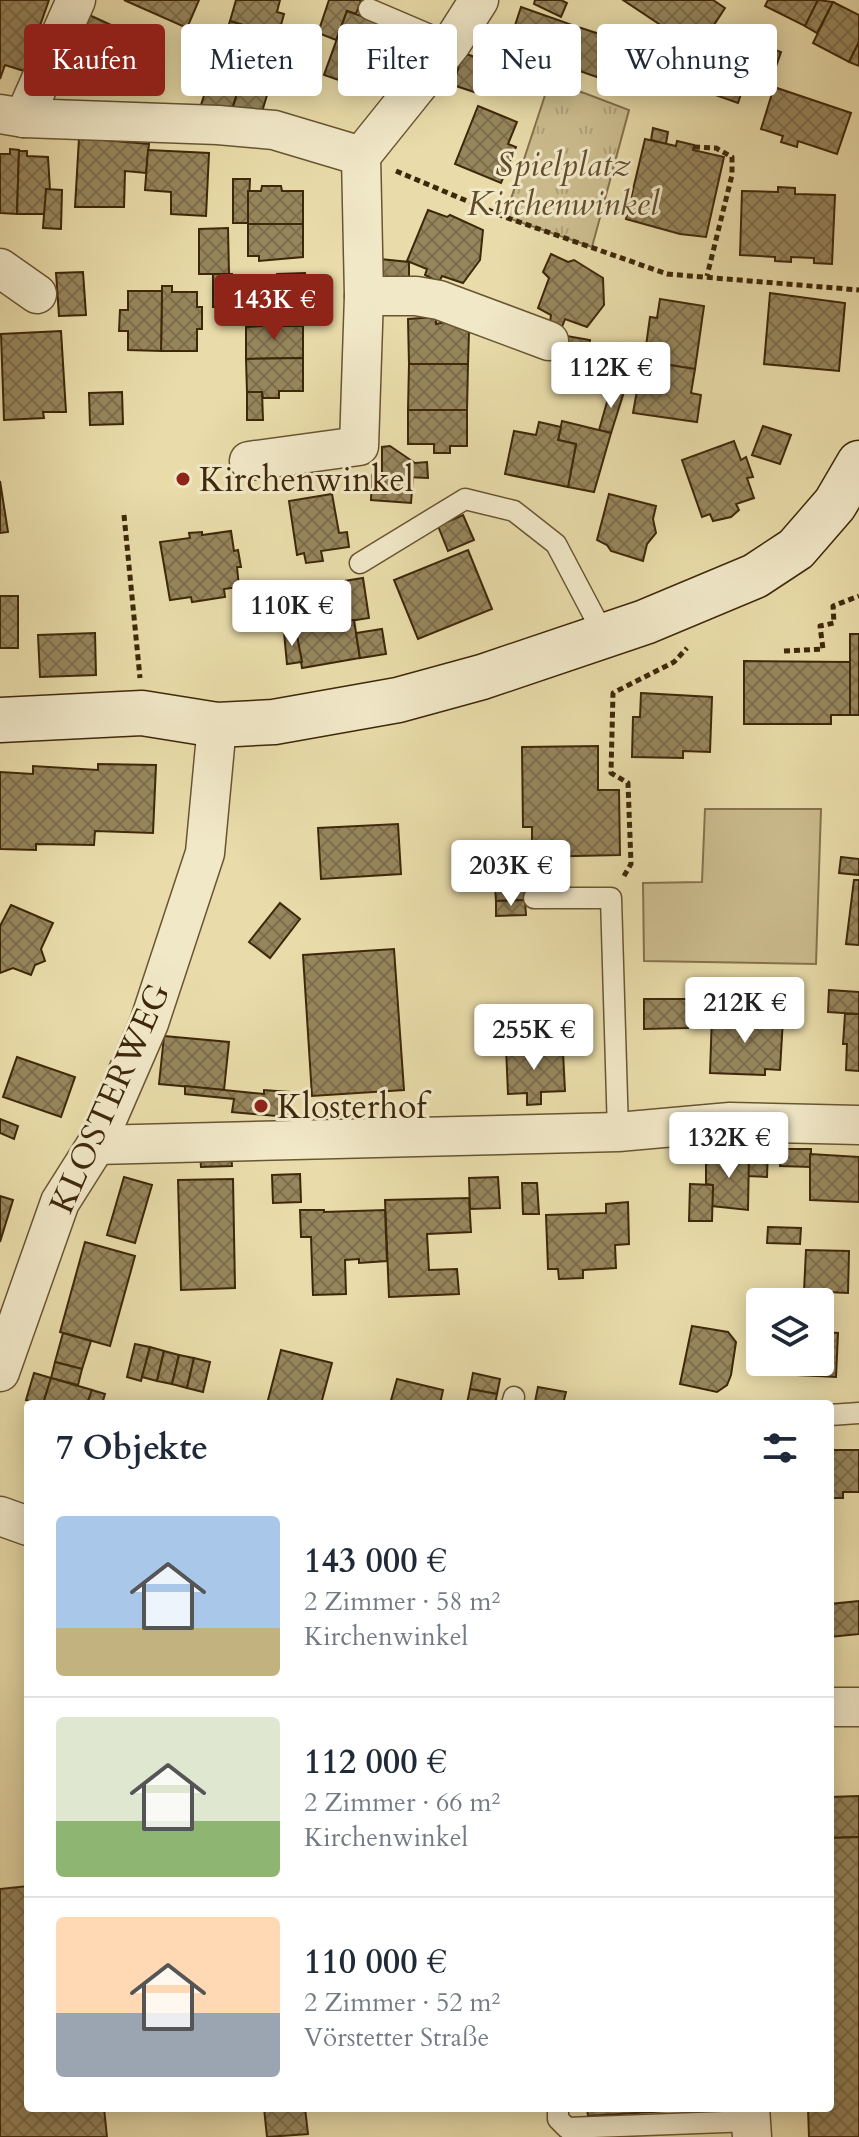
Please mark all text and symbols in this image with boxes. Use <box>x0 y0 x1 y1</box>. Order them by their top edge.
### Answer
chip: Kaufen <box>24 24 165 96</box>
chip: Mieten <box>181 24 322 96</box>
chip: Filter <box>338 24 457 96</box>
chip: Neu <box>473 24 581 96</box>
chip: Wohnung <box>597 24 777 96</box>
park label: Spielplatz Kirchenwinkel <box>467 142 660 227</box>
pin: 143K € <box>209 274 339 342</box>
text: 143K € <box>232 282 316 317</box>
pin: 112K € <box>546 342 676 410</box>
text: 112K € <box>569 350 653 385</box>
place label: Kirchenwinkel <box>199 457 414 503</box>
marker: Kirchenwinkel <box>174 470 192 488</box>
pin: 110K € <box>227 580 357 648</box>
text: 110K € <box>250 588 334 623</box>
pin: 203K € <box>446 840 576 908</box>
text: 203K € <box>469 848 553 883</box>
street label: KLOSTERWEG <box>39 976 181 1221</box>
pin: 212K € <box>680 977 810 1045</box>
text: 212K € <box>703 985 787 1020</box>
pin: 255K € <box>469 1004 599 1072</box>
text: 255K € <box>492 1012 576 1047</box>
place label: Klosterhof <box>277 1084 432 1130</box>
marker: Klosterhof <box>252 1097 270 1115</box>
pin: 132K € <box>664 1112 794 1180</box>
text: 132K € <box>687 1120 771 1155</box>
map controls <box>746 1288 834 1376</box>
button: layers <box>746 1288 834 1376</box>
text: 7 Objekte <box>56 1425 208 1471</box>
icon: filters <box>758 1426 802 1470</box>
text: 143 000 € <box>304 1538 447 1584</box>
icon: home <box>120 1548 216 1644</box>
text: 2 Zimmer · 58 m² <box>304 1584 500 1619</box>
text: Kirchenwinkel <box>304 1619 468 1654</box>
text: 112 000 € <box>304 1739 447 1785</box>
icon: home <box>120 1749 216 1845</box>
text: 2 Zimmer · 66 m² <box>304 1785 500 1820</box>
text: Kirchenwinkel <box>304 1820 468 1855</box>
text: 110 000 € <box>304 1939 447 1985</box>
icon: home <box>120 1949 216 2045</box>
text: 2 Zimmer · 52 m² <box>304 1985 500 2020</box>
text: Vörstetter Straße <box>304 2020 489 2055</box>

